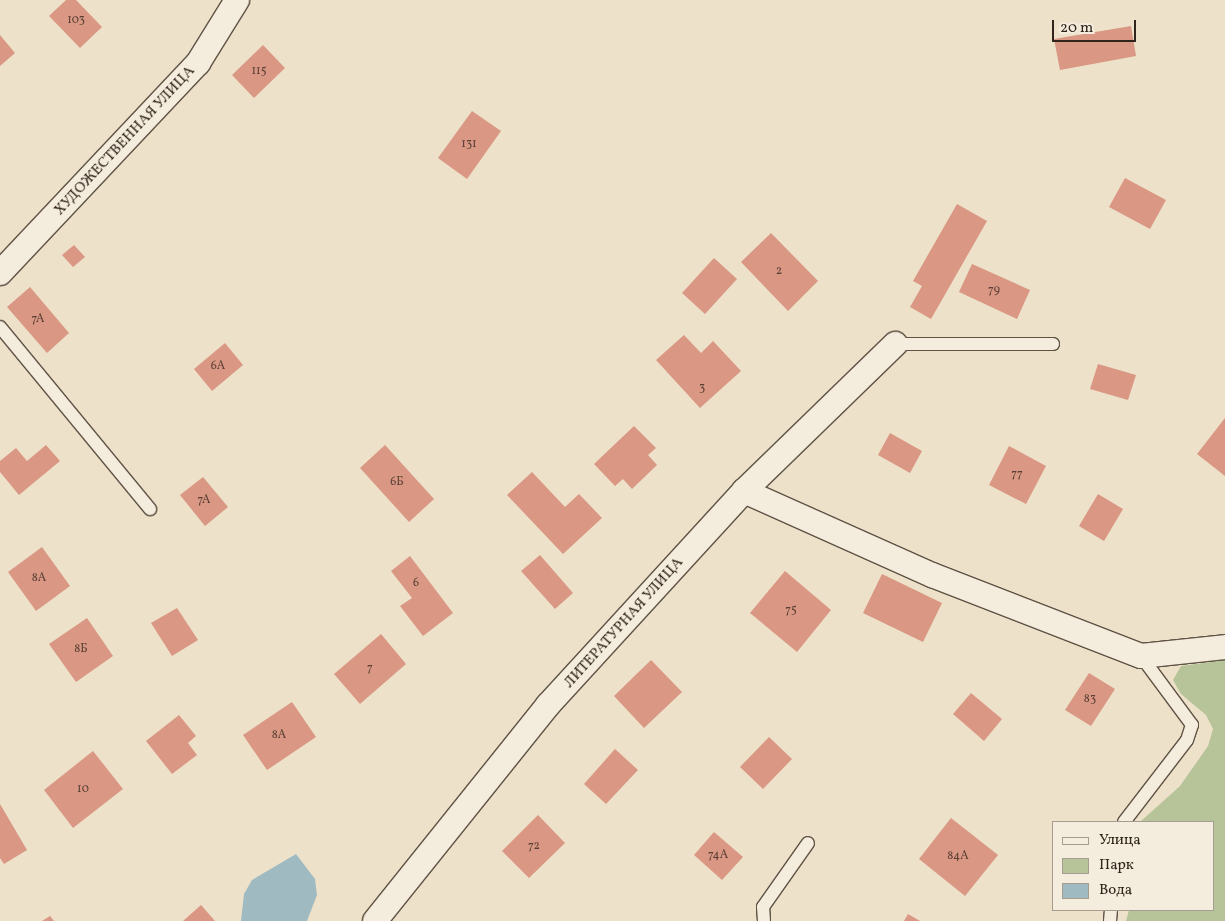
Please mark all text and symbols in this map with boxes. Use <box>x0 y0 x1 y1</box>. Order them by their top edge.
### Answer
scale bar <box>1055 10 1139 42</box>
house number: 103 <box>67 14 85 28</box>
text: 20 m <box>1060 18 1093 39</box>
street label: ХУДОЖЕСТВЕННАЯ УЛИЦА <box>51 63 199 219</box>
house number: 115 <box>251 65 267 79</box>
house number: 131 <box>461 138 477 152</box>
house number: 2 <box>776 265 782 279</box>
house number: 79 <box>988 284 1000 298</box>
house number: 7А <box>31 313 45 327</box>
house number: 6А <box>211 360 225 374</box>
house number: 3 <box>699 382 705 396</box>
house number: 77 <box>1011 468 1023 482</box>
house number: 6Б <box>390 476 404 490</box>
house number: 7А <box>197 494 211 508</box>
street label: ЛИТЕРАТУРНАЯ УЛИЦА <box>561 554 687 692</box>
house number: 8А <box>32 572 46 586</box>
house number: 6 <box>413 577 419 591</box>
house number: 75 <box>785 604 797 618</box>
house number: 8Б <box>74 643 88 657</box>
house number: 7 <box>367 662 373 676</box>
house number: 83 <box>1084 693 1096 707</box>
house number: 8А <box>272 729 286 743</box>
house number: 10 <box>77 783 89 797</box>
legend <box>1052 821 1215 911</box>
text: Улица <box>1099 830 1141 851</box>
house number: 72 <box>528 840 540 854</box>
house number: 74А <box>708 849 728 863</box>
house number: 84А <box>947 850 969 864</box>
text: Парк <box>1099 855 1134 876</box>
text: Вода <box>1099 880 1132 901</box>

